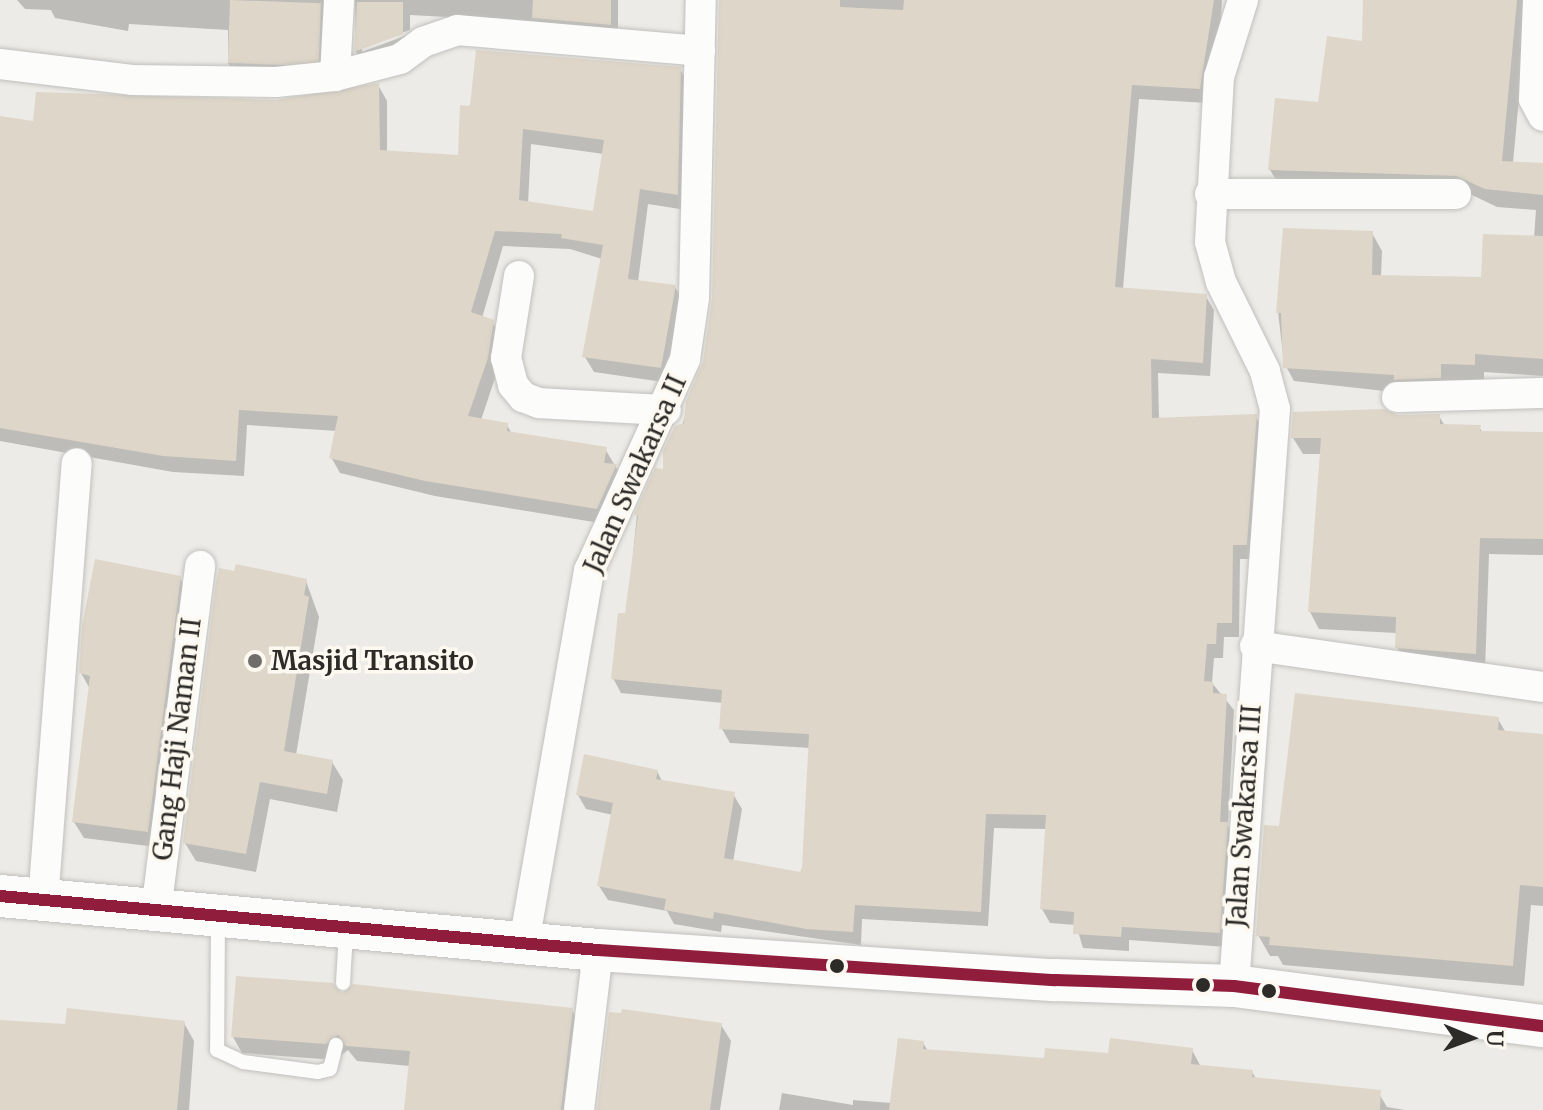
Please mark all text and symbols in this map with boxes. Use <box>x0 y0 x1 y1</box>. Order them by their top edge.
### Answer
street label: Jalan Swakarsa II <box>577 370 693 578</box>
street label: Gang Haji Naman II <box>147 616 207 862</box>
place label: Masjid Transito <box>271 645 474 677</box>
marker: Masjid Transito <box>246 652 264 670</box>
street label: Jalan Swakarsa III <box>1221 703 1267 929</box>
unlabelled marker <box>829 958 845 974</box>
unlabelled marker <box>1195 977 1211 993</box>
unlabelled marker <box>1261 983 1277 999</box>
north arrow <box>1431 998 1511 1078</box>
text: U <box>1481 1030 1509 1047</box>

